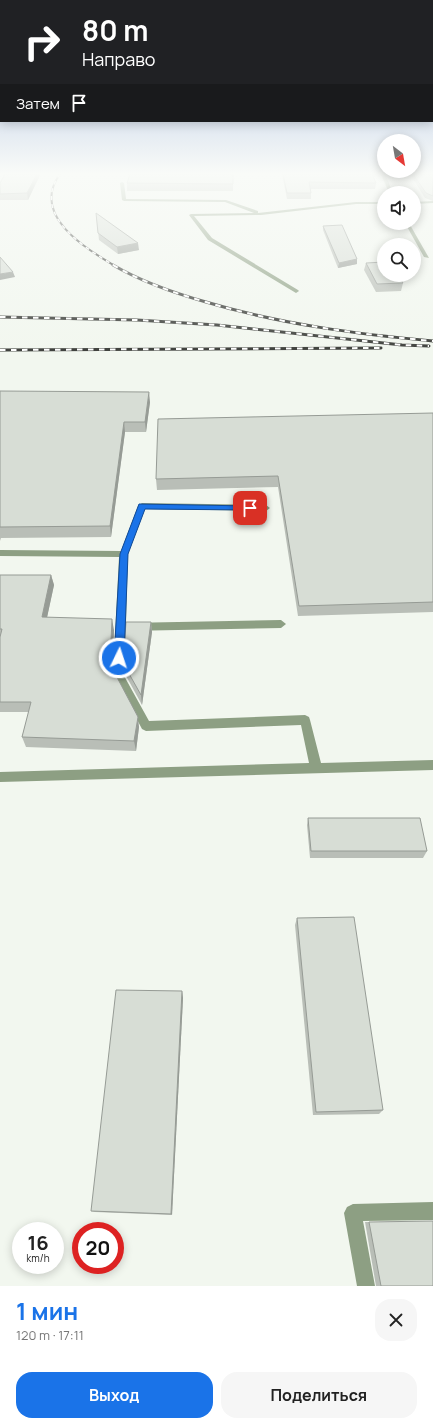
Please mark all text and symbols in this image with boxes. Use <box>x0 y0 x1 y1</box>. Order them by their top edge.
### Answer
text: 80 m <box>82 11 148 49</box>
icon: right <box>16 16 68 68</box>
text: Направо <box>82 47 156 71</box>
icon: arrive <box>68 92 90 114</box>
text: Затем <box>16 93 60 114</box>
north arrow <box>377 134 421 178</box>
map controls <box>377 134 421 282</box>
button: sound <box>377 186 421 230</box>
button: search <box>377 238 421 282</box>
pin <box>233 491 267 525</box>
icon: arrive <box>239 497 261 519</box>
position arrow <box>98 637 140 679</box>
speed limit sign: 20 <box>72 1222 124 1274</box>
text: 16 <box>27 1229 49 1256</box>
text: km/h <box>26 1251 50 1265</box>
text: 1 мин <box>16 1294 78 1327</box>
button: close <box>375 1299 417 1341</box>
text: 120 m · 17:11 <box>16 1326 84 1344</box>
button: Выход <box>16 1372 213 1418</box>
button: Поделиться <box>221 1372 417 1418</box>

